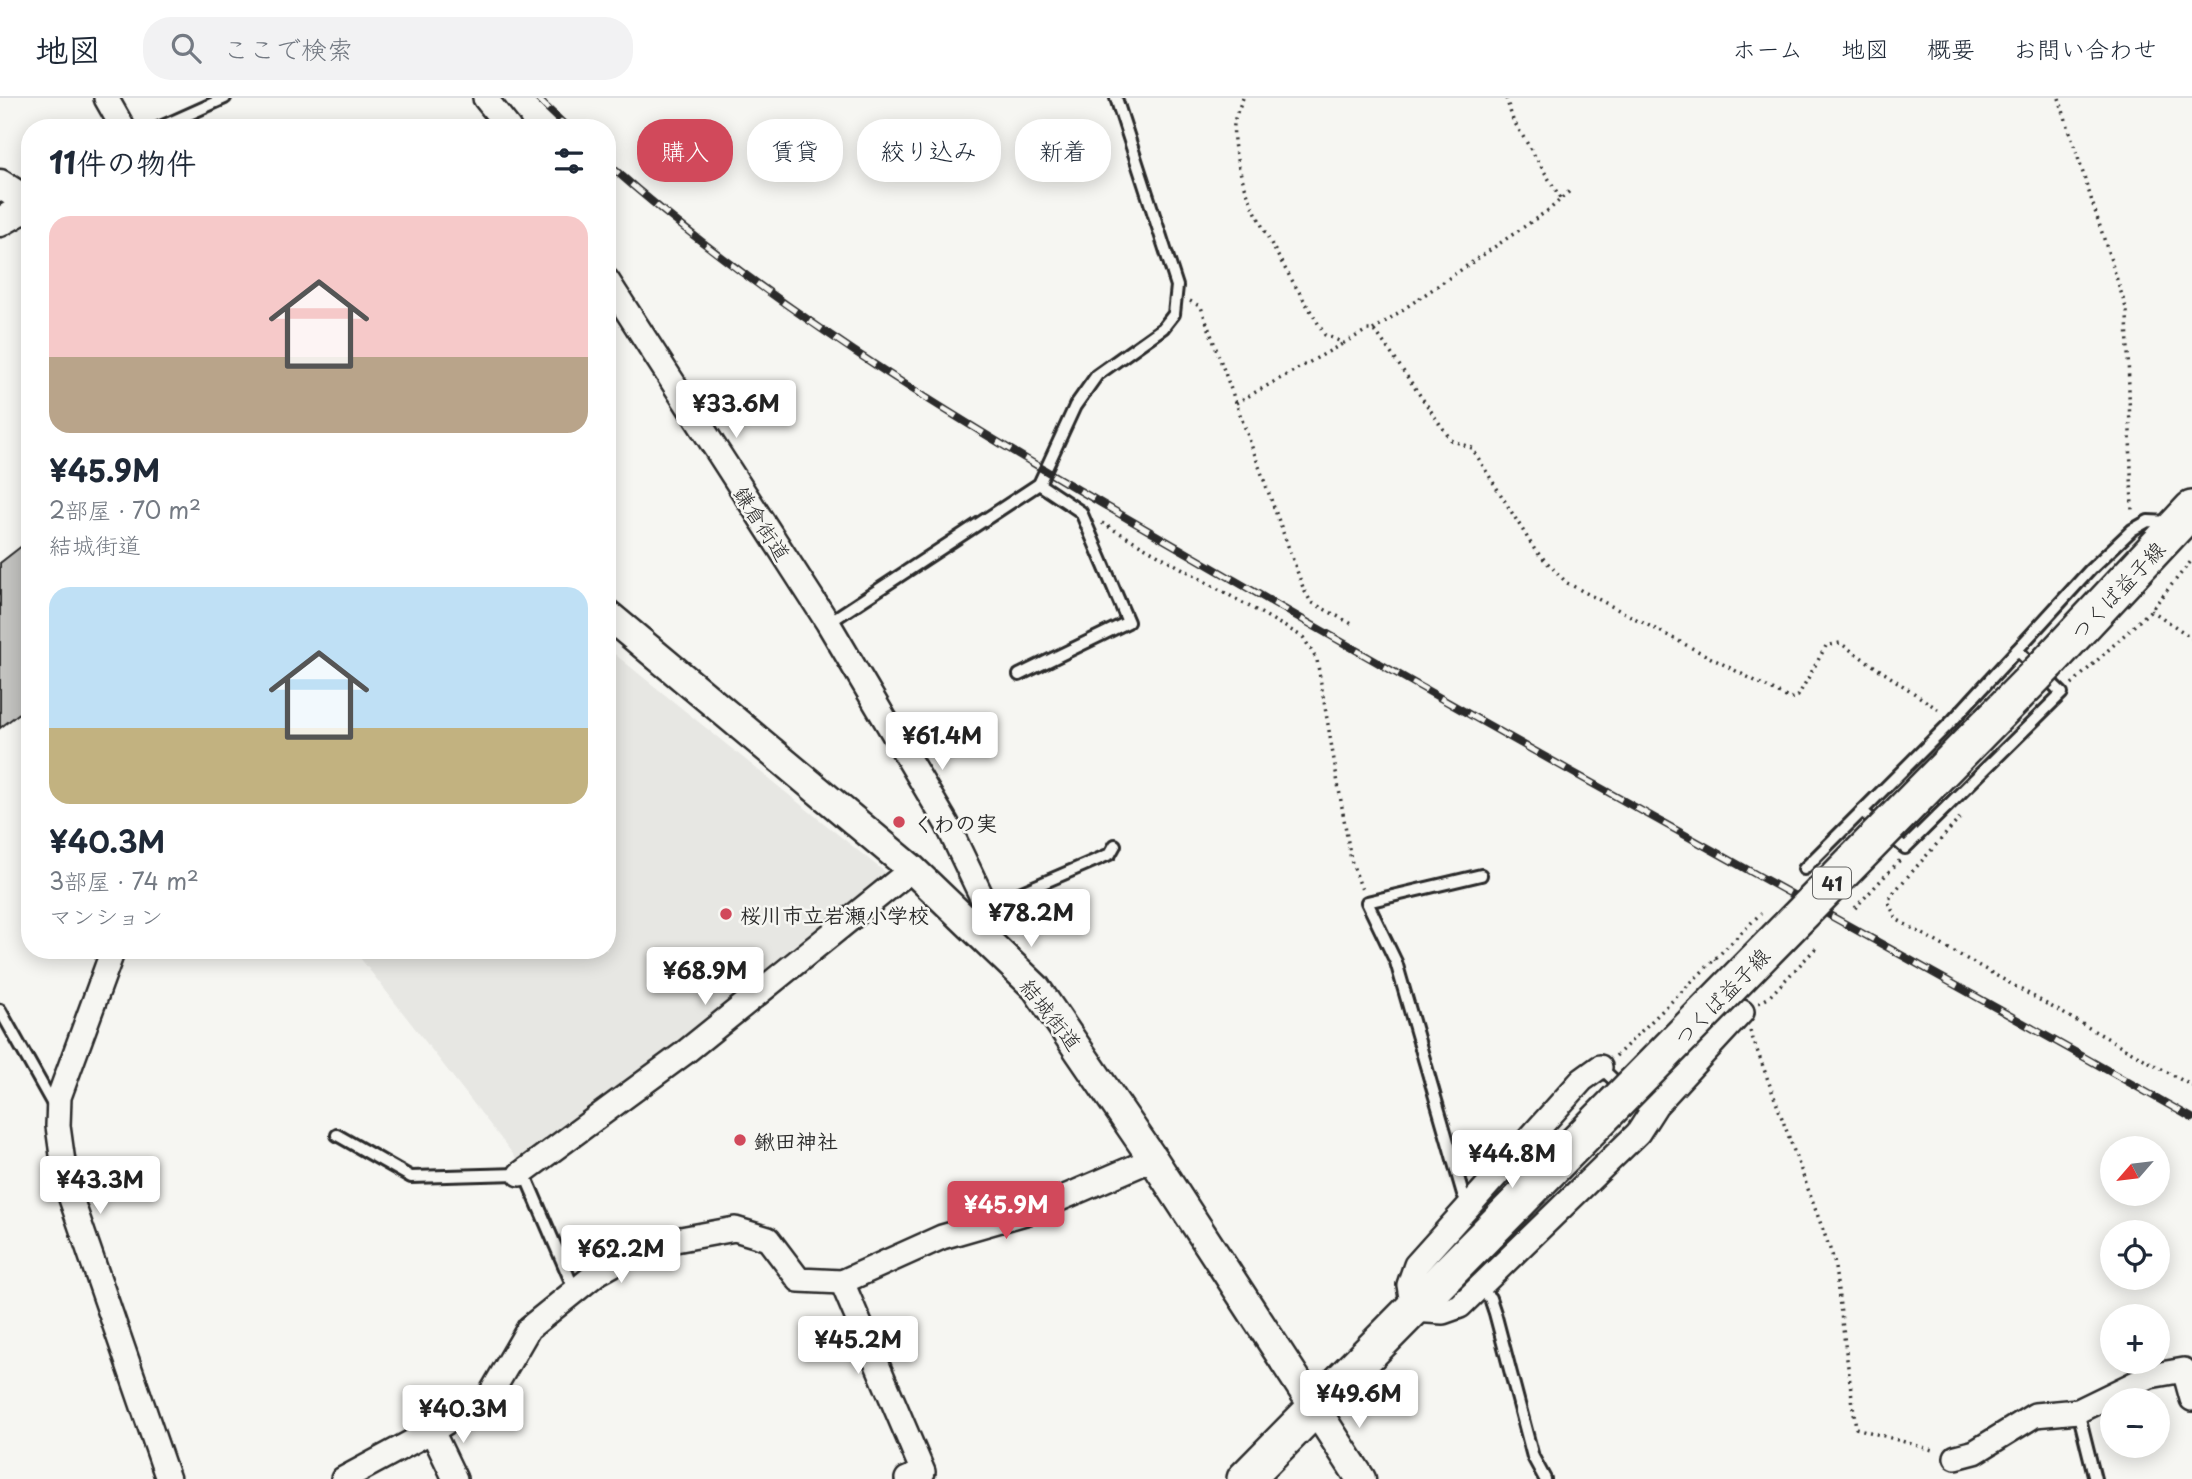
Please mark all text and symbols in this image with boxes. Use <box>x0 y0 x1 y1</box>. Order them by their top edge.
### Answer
search box <box>143 17 633 80</box>
text: 地図 <box>35 23 101 73</box>
icon: search <box>167 29 205 67</box>
text: ここで検索 <box>223 29 353 68</box>
text: ホーム <box>1732 30 1803 66</box>
text: 地図 <box>1841 30 1889 66</box>
text: 概要 <box>1927 30 1975 66</box>
text: お問い合わせ <box>2013 30 2157 66</box>
chip: 購入 <box>637 119 733 182</box>
chip: 賃貸 <box>747 119 843 182</box>
chip: 絞り込み <box>857 119 1001 182</box>
chip: 新着 <box>1015 119 1111 182</box>
text: 11件の物件 <box>49 139 196 184</box>
icon: filters <box>550 142 588 180</box>
icon: home <box>256 261 382 387</box>
pin: ¥33.6M <box>679 380 793 440</box>
text: ¥33.6M <box>692 385 780 420</box>
text: ¥45.9M <box>49 447 160 492</box>
street label: 鎌倉街道 <box>727 479 799 567</box>
text: 2部屋 · 70 m² <box>49 492 201 527</box>
text: 結城街道 <box>49 527 141 562</box>
street label: つくば益子線 <box>2062 533 2172 647</box>
icon: home <box>256 632 382 758</box>
pin: ¥61.4M <box>885 712 999 772</box>
text: ¥61.4M <box>902 717 982 752</box>
place label: くわの実 <box>913 806 997 838</box>
marker: くわの実 <box>891 814 907 830</box>
text: ¥40.3M <box>49 818 165 863</box>
text: 3部屋 · 74 m² <box>49 863 199 898</box>
road number: 41 <box>1813 868 1851 898</box>
pin: ¥78.2M <box>974 890 1088 949</box>
text: ¥78.2M <box>988 894 1074 929</box>
text: マンション <box>49 898 163 933</box>
place label: 桜川市立岩瀬小学校 <box>740 898 929 930</box>
marker: 桜川市立岩瀬小学校 <box>718 906 734 922</box>
street label: つくば益子線 <box>1666 940 1776 1052</box>
pin: ¥68.9M <box>648 948 762 1007</box>
text: ¥68.9M <box>663 952 747 987</box>
street label: 結城街道 <box>1014 971 1090 1057</box>
place label: 鍬田神社 <box>754 1124 838 1156</box>
pin: ¥44.8M <box>1455 1130 1569 1190</box>
marker: 鍬田神社 <box>732 1132 748 1148</box>
text: ¥44.8M <box>1468 1135 1556 1170</box>
north arrow <box>2100 1136 2170 1206</box>
map controls <box>2100 1136 2170 1458</box>
pin: ¥43.3M <box>43 1156 157 1216</box>
text: ¥43.3M <box>56 1161 144 1196</box>
pin: ¥45.9M <box>949 1182 1063 1241</box>
text: ¥45.9M <box>963 1186 1049 1221</box>
button: locate <box>2100 1220 2170 1290</box>
pin: ¥62.2M <box>564 1226 678 1285</box>
text: ¥62.2M <box>577 1230 665 1265</box>
button: + <box>2100 1304 2170 1374</box>
pin: ¥45.2M <box>801 1316 915 1376</box>
text: ¥45.2M <box>814 1321 902 1356</box>
pin: ¥49.6M <box>1302 1370 1416 1430</box>
text: ¥49.6M <box>1316 1375 1402 1410</box>
pin: ¥40.3M <box>406 1386 520 1445</box>
button: − <box>2100 1388 2170 1458</box>
text: ¥40.3M <box>418 1390 508 1425</box>

